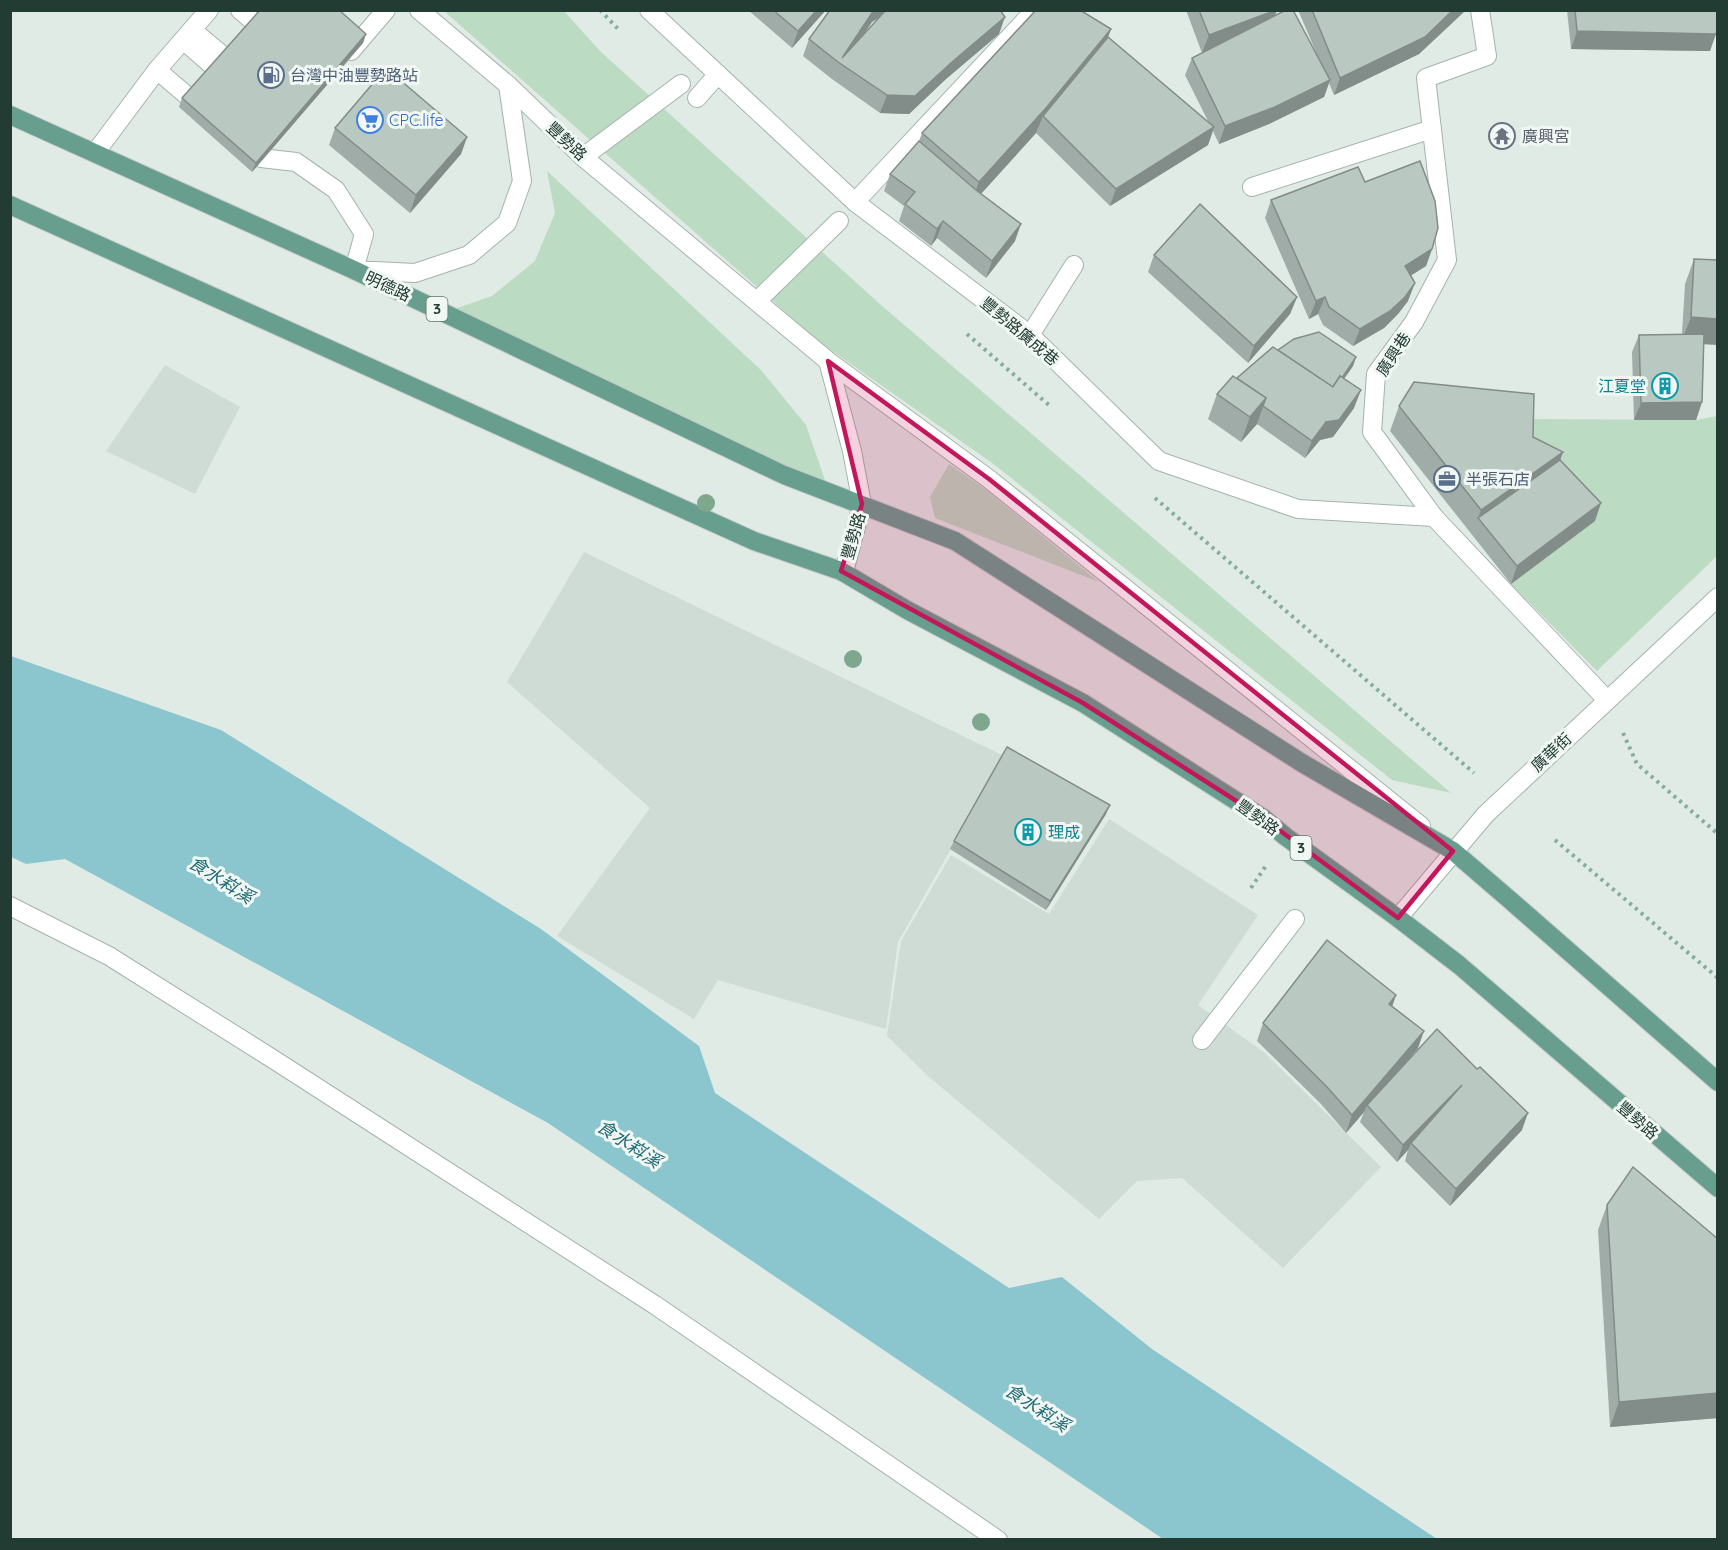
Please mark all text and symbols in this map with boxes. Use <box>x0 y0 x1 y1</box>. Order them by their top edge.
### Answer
fuel station icon: 台灣中油豐勢路站 <box>256 60 286 90</box>
place label: 台灣中油豐勢路站 <box>290 65 418 85</box>
supermarket icon: CPC.life <box>355 105 385 135</box>
place label: CPC.life <box>389 110 444 130</box>
street label: 豐勢路 <box>543 117 591 165</box>
temple icon: 廣興宮 <box>1487 121 1517 151</box>
place label: 廣興宮 <box>1522 126 1570 146</box>
street label: 明德路 <box>362 267 414 305</box>
street label: 豐勢路廣成巷 <box>977 292 1063 370</box>
road number: 3 <box>426 297 448 321</box>
street label: 廣興巷 <box>1372 328 1414 380</box>
building icon: 江夏堂 <box>1650 371 1680 401</box>
place label: 江夏堂 <box>1598 376 1646 396</box>
office icon: 半張石店 <box>1432 464 1462 494</box>
place label: 半張石店 <box>1466 469 1530 489</box>
street label: 豐勢路 <box>837 510 869 562</box>
street label: 廣華街 <box>1527 728 1575 776</box>
street label: 豐勢路 <box>1233 795 1283 839</box>
building icon: 理成 <box>1013 817 1043 847</box>
place label: 理成 <box>1048 822 1080 842</box>
road number: 3 <box>1290 836 1312 860</box>
water label: 食水嵙溪 <box>185 851 260 910</box>
street label: 豐勢路 <box>1613 1097 1663 1143</box>
water label: 食水嵙溪 <box>593 1114 668 1174</box>
water label: 食水嵙溪 <box>1001 1378 1076 1438</box>

